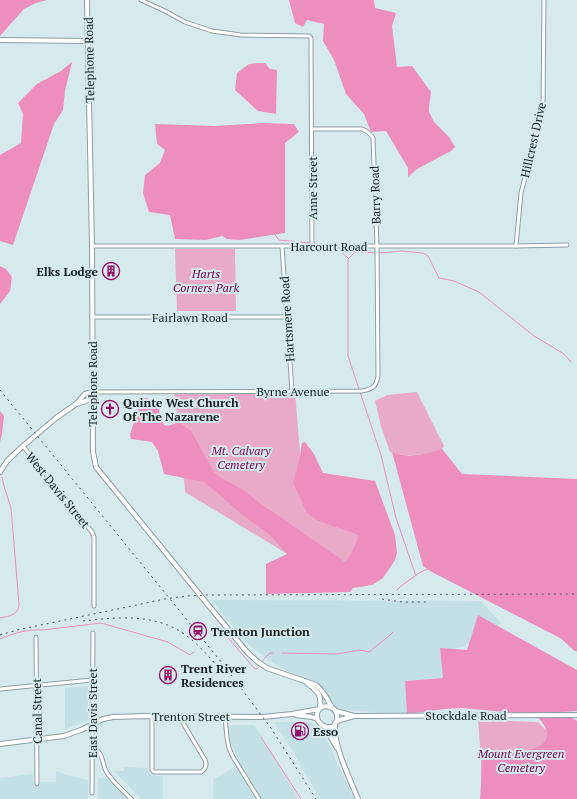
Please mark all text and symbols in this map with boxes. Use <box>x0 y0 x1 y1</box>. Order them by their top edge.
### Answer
street label: Telephone Road <box>81 17 97 103</box>
street label: Hillcrest Drive <box>517 101 549 179</box>
street label: Anne Street <box>305 156 320 220</box>
street label: Barry Road <box>366 165 384 225</box>
street label: Harcourt Road <box>290 239 368 254</box>
building icon: Elks Lodge <box>101 261 121 281</box>
place label: Elks Lodge <box>37 264 99 279</box>
park label: Harts Corners Park <box>173 266 239 295</box>
street label: Hartsmere Road <box>277 275 297 362</box>
street label: Fairlawn Road <box>152 310 228 325</box>
street label: Telephone Road <box>85 341 100 427</box>
street label: Byrne Avenue <box>256 384 330 399</box>
place label: Quinte West Church Of The Nazarene <box>123 395 239 424</box>
church icon: Quinte West Church Of The Nazarene <box>100 399 120 419</box>
park label: Mt. Calvary Cemetery <box>211 443 271 472</box>
street label: West Davis Street <box>23 449 94 531</box>
station icon: Trenton Junction <box>188 621 208 641</box>
place label: Trenton Junction <box>211 624 310 639</box>
place label: Trent River Residences <box>181 661 247 690</box>
building icon: Trent River Residences <box>158 665 178 685</box>
street label: East Davis Street <box>85 667 100 758</box>
street label: Canal Street <box>29 678 45 744</box>
street label: Stockdale Road <box>425 708 507 723</box>
street label: Trenton Street <box>152 709 231 724</box>
fuel station icon: Esso <box>290 721 310 741</box>
place label: Esso <box>313 724 338 739</box>
park label: Mount Evergreen Cemetery <box>477 746 564 775</box>

